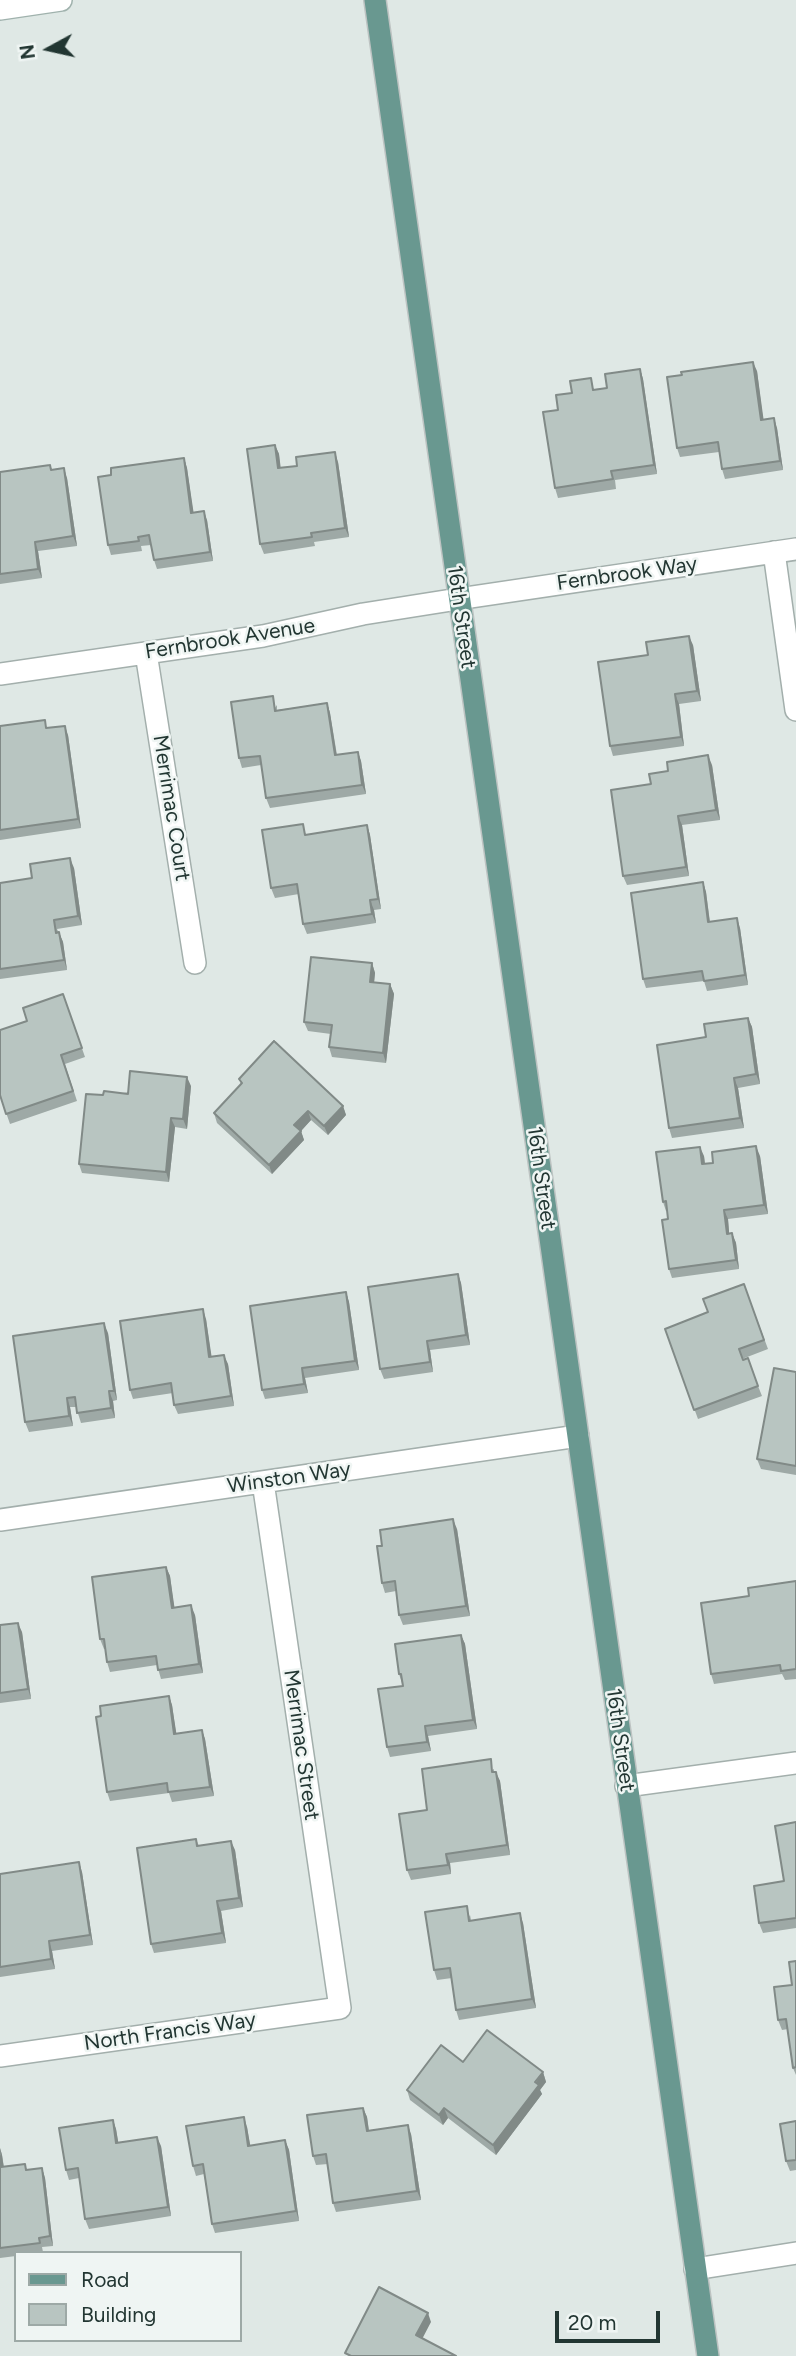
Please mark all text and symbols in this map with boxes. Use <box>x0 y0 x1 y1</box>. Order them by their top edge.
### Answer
north arrow <box>14 14 84 84</box>
text: N <box>15 43 40 61</box>
street label: Fernbrook Way <box>555 552 699 596</box>
street label: 16th Street <box>441 564 481 670</box>
street label: Fernbrook Avenue <box>143 613 317 665</box>
street label: Merrimac Court <box>147 733 195 883</box>
street label: 16th Street <box>521 1125 561 1231</box>
street label: Winston Way <box>226 1457 352 1499</box>
street label: Merrimac Street <box>278 1668 324 1822</box>
street label: 16th Street <box>600 1687 640 1793</box>
street label: North Francis Way <box>82 2007 258 2057</box>
legend <box>14 2251 242 2342</box>
text: Road <box>81 2267 129 2292</box>
scale bar <box>558 2296 663 2340</box>
text: Building <box>81 2302 156 2327</box>
text: 20 m <box>568 2310 616 2335</box>

